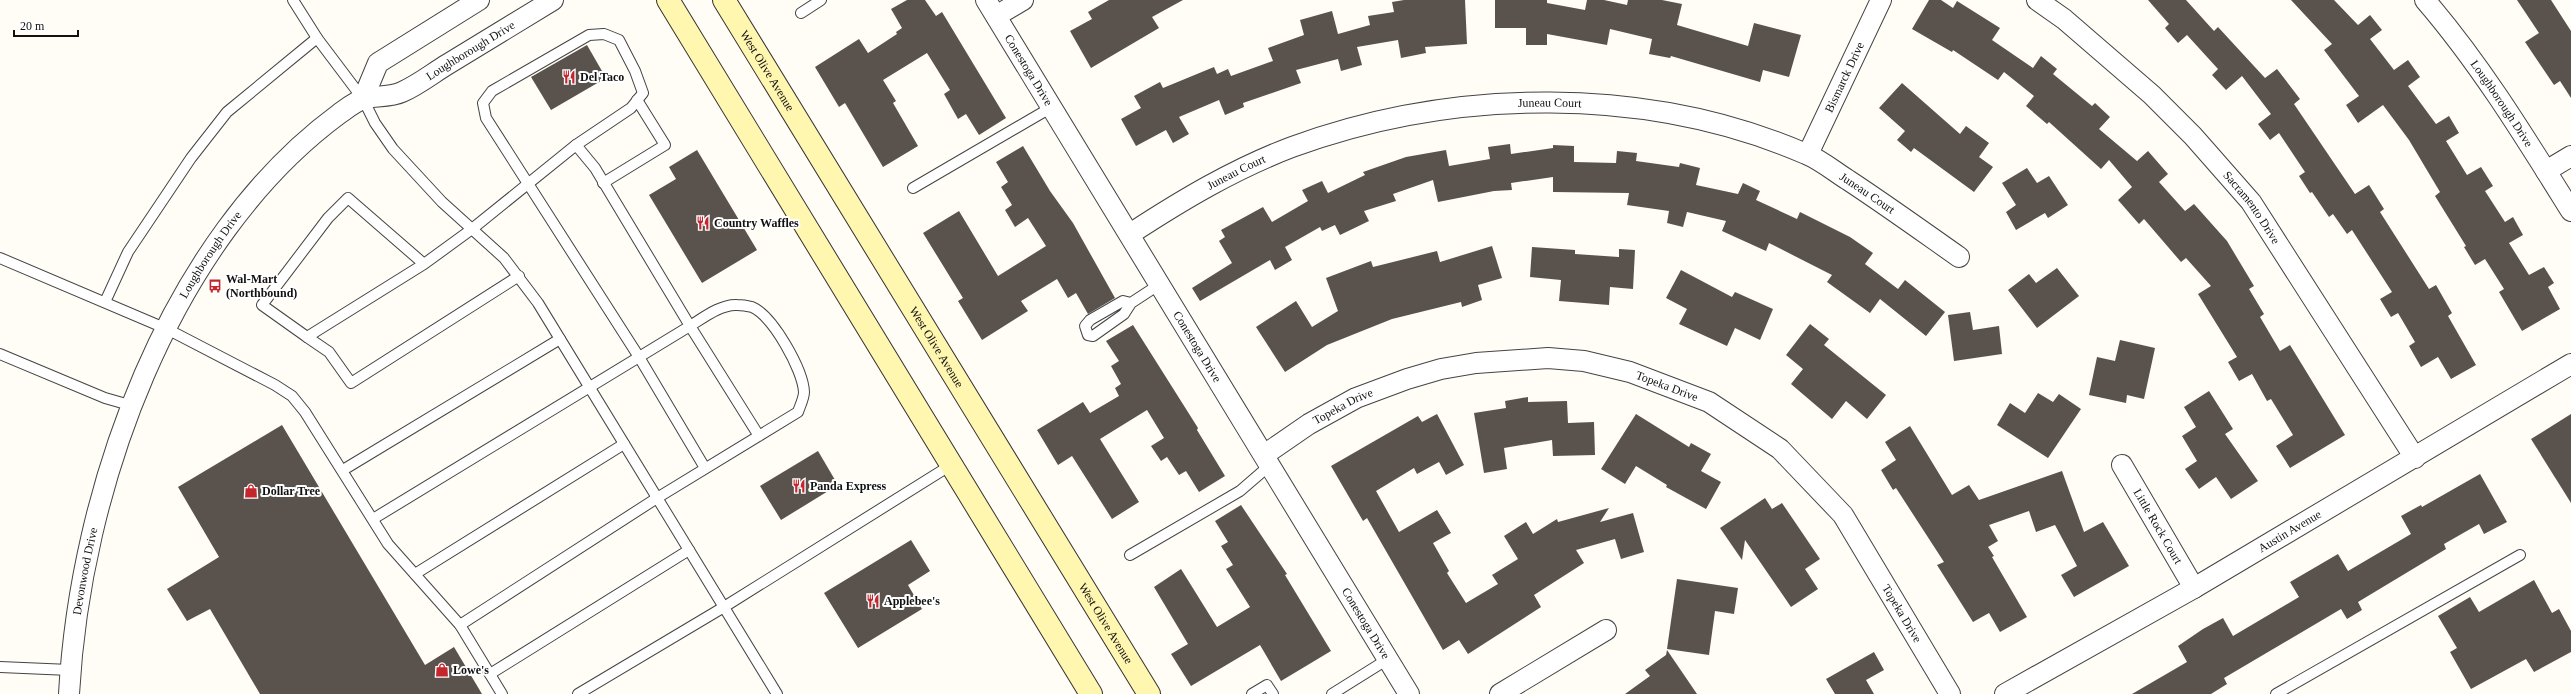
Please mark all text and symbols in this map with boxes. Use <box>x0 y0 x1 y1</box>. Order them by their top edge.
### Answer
scale bar <box>14 12 78 38</box>
street label: Loughborough Drive <box>423 18 517 83</box>
text: 20 m <box>20 19 45 33</box>
street label: West Olive Avenue <box>737 28 797 114</box>
street label: Conestoga Drive <box>1002 32 1056 108</box>
street label: Bismarck Drive <box>1822 40 1867 115</box>
street label: Loughborough Drive <box>2468 57 2536 150</box>
restaurant icon: Del Taco <box>561 69 577 85</box>
place label: Del Taco <box>580 70 624 84</box>
street label: Juneau Court <box>1518 95 1582 110</box>
street label: Juneau Court <box>1204 151 1268 193</box>
street label: Sacramento Drive <box>2220 168 2283 247</box>
street label: Juneau Court <box>1837 170 1898 217</box>
street label: Loughborough Drive <box>177 208 244 301</box>
restaurant icon: Country Waffles <box>695 215 711 231</box>
place label: Country Waffles <box>714 216 799 230</box>
place label: Wal-Mart (Northbound) <box>226 272 297 300</box>
bus stop icon: Wal-Mart (Northbound) <box>207 278 223 294</box>
street label: West Olive Avenue <box>907 304 967 390</box>
street label: Conestoga Drive <box>1170 308 1224 385</box>
street label: Topeka Drive <box>1634 368 1700 404</box>
street label: Topeka Drive <box>1311 385 1375 427</box>
restaurant icon: Panda Express <box>791 478 807 494</box>
place label: Panda Express <box>810 479 886 493</box>
shop icon: Dollar Tree <box>243 483 259 499</box>
place label: Dollar Tree <box>262 484 321 498</box>
street label: Little Rock Court <box>2130 486 2186 567</box>
street label: Austin Avenue <box>2256 507 2324 555</box>
street label: Devonwood Drive <box>70 526 100 616</box>
street label: West Olive Avenue <box>1076 580 1136 666</box>
street label: Topeka Drive <box>1879 582 1925 645</box>
street label: Conestoga Drive <box>1339 585 1393 662</box>
restaurant icon: Applebee's <box>865 593 881 609</box>
place label: Applebee's <box>884 594 940 608</box>
shop icon: Lowe's <box>434 662 450 678</box>
place label: Lowe's <box>453 663 489 677</box>

